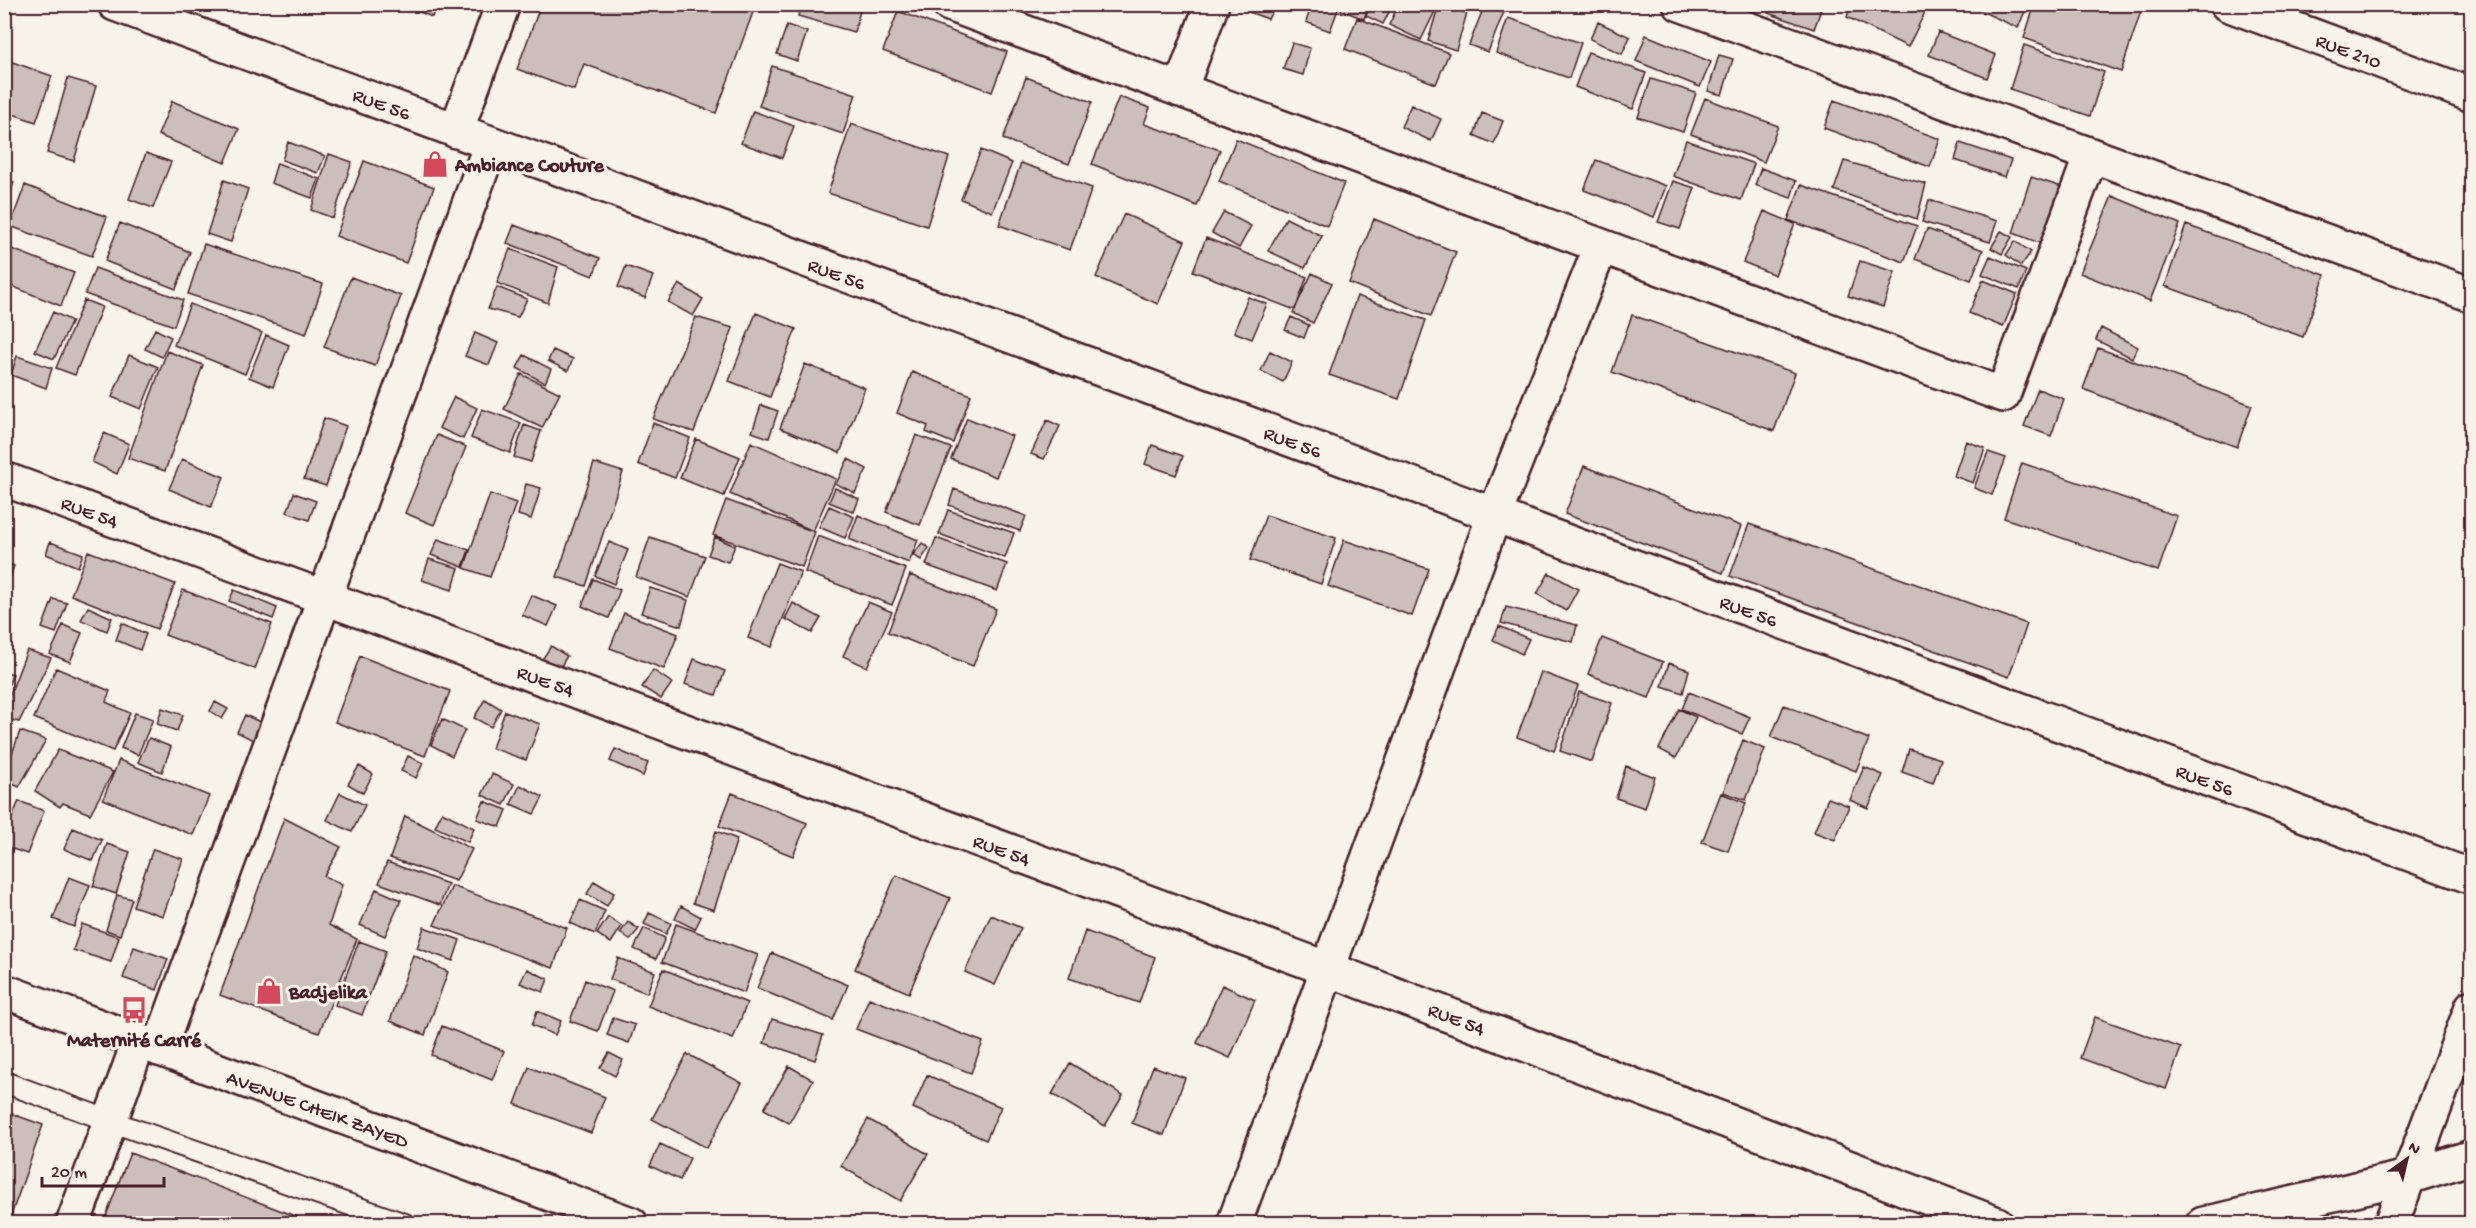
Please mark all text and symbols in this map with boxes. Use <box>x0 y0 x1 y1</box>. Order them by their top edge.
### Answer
street label: RUE 210 <box>2312 31 2384 76</box>
street label: RUE 56 <box>349 85 414 128</box>
shop icon: Ambiance Couture <box>420 149 450 179</box>
place label: Ambiance Couture <box>454 156 605 179</box>
street label: RUE 56 <box>804 255 869 298</box>
street label: RUE 56 <box>1260 423 1325 466</box>
street label: RUE 54 <box>57 493 121 535</box>
street label: RUE 56 <box>1716 592 1781 635</box>
street label: RUE 54 <box>513 662 577 704</box>
street label: RUE 56 <box>2172 761 2237 804</box>
street label: RUE 54 <box>969 831 1033 873</box>
shop icon: Badjelika <box>254 976 284 1006</box>
place label: Badjelika <box>288 983 368 1006</box>
bus stop icon: Maternité Carré <box>119 995 149 1025</box>
street label: RUE 54 <box>1424 1000 1488 1043</box>
place label: Maternité Carré <box>67 1031 202 1054</box>
street label: AVENUE CHEIK ZAYED <box>223 1068 412 1155</box>
north arrow <box>2377 1129 2437 1189</box>
text: N <box>2404 1139 2424 1161</box>
scale bar <box>42 1150 164 1188</box>
text: 20 m <box>51 1163 87 1184</box>

